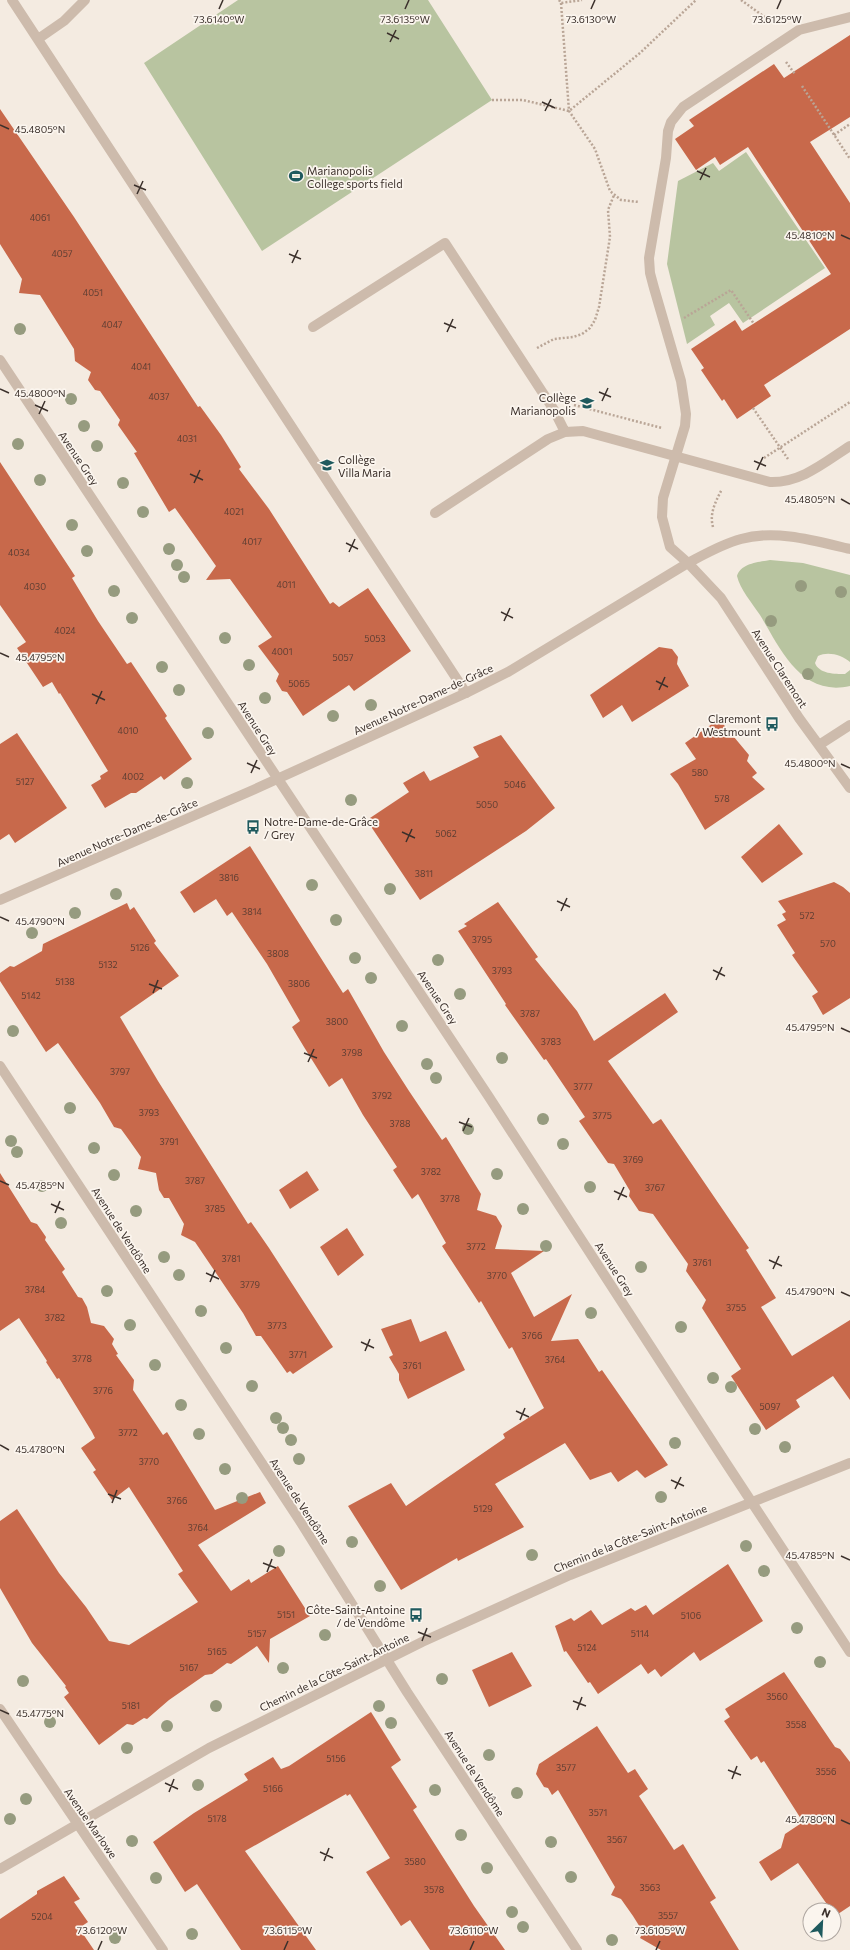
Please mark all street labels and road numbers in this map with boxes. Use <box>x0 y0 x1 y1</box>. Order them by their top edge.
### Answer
street label: Avenue Grey <box>56 428 102 488</box>
street label: Avenue Claremont <box>750 626 811 710</box>
street label: Avenue Notre-Dame-de-Grâce <box>351 661 495 737</box>
street label: Avenue Grey <box>236 698 281 758</box>
street label: Avenue Notre-Dame-de-Grâce <box>55 795 200 869</box>
street label: Avenue Grey <box>415 967 461 1027</box>
street label: Avenue de Vendôme <box>89 1184 155 1276</box>
street label: Avenue Grey <box>593 1239 638 1299</box>
street label: Avenue de Vendôme <box>267 1455 333 1547</box>
street label: Chemin de la Côte-Saint-Antoine <box>551 1501 709 1575</box>
street label: Chemin de la Côte-Saint-Antoine <box>257 1630 411 1714</box>
street label: Avenue de Vendôme <box>442 1727 508 1819</box>
street label: Avenue Marlowe <box>62 1785 120 1861</box>

